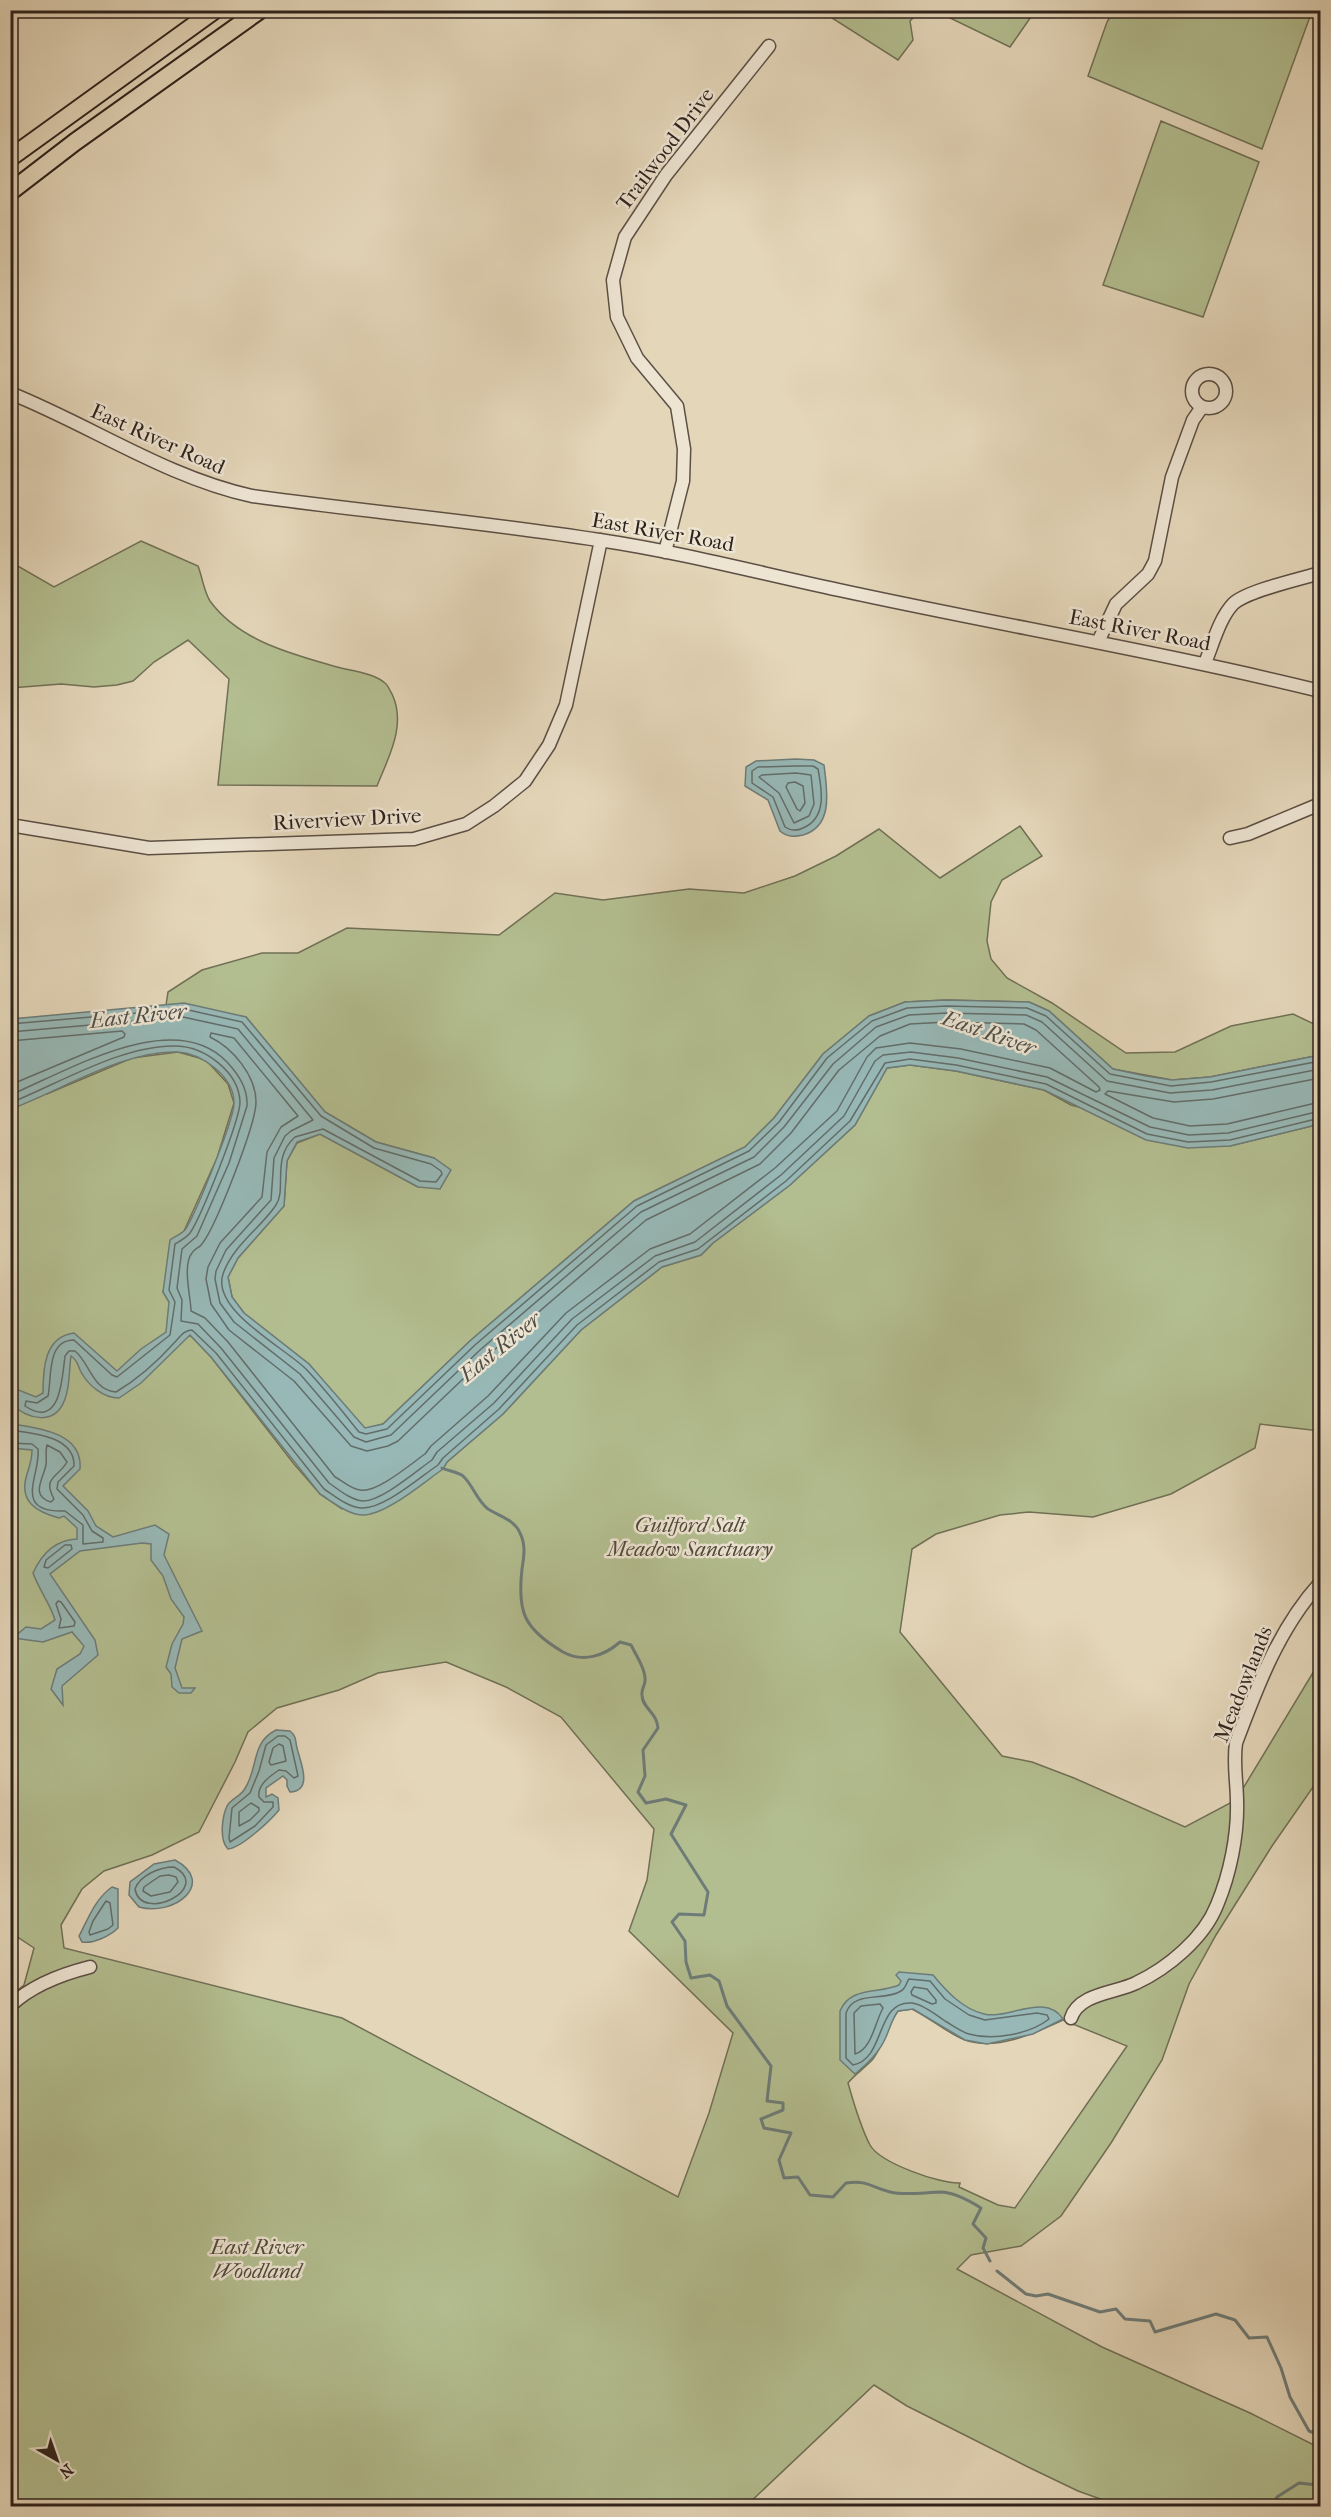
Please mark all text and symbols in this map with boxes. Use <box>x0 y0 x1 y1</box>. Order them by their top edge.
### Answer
street label: Trailwood Drive <box>611 83 719 215</box>
street label: East River Road <box>87 399 229 479</box>
street label: East River Road <box>590 508 737 556</box>
street label: East River Road <box>1067 604 1214 656</box>
street label: Riverview Drive <box>272 803 422 835</box>
water label: East River <box>86 998 190 1034</box>
water label: East River <box>937 1004 1041 1062</box>
water label: East River <box>453 1305 548 1389</box>
park label: Guilford Salt Meadow Sanctuary <box>605 1513 774 1561</box>
street label: Meadowlands <box>1209 1622 1277 1746</box>
park label: East River Woodland <box>209 2235 305 2283</box>
north arrow <box>27 2430 87 2490</box>
text: N <box>55 2460 77 2483</box>

